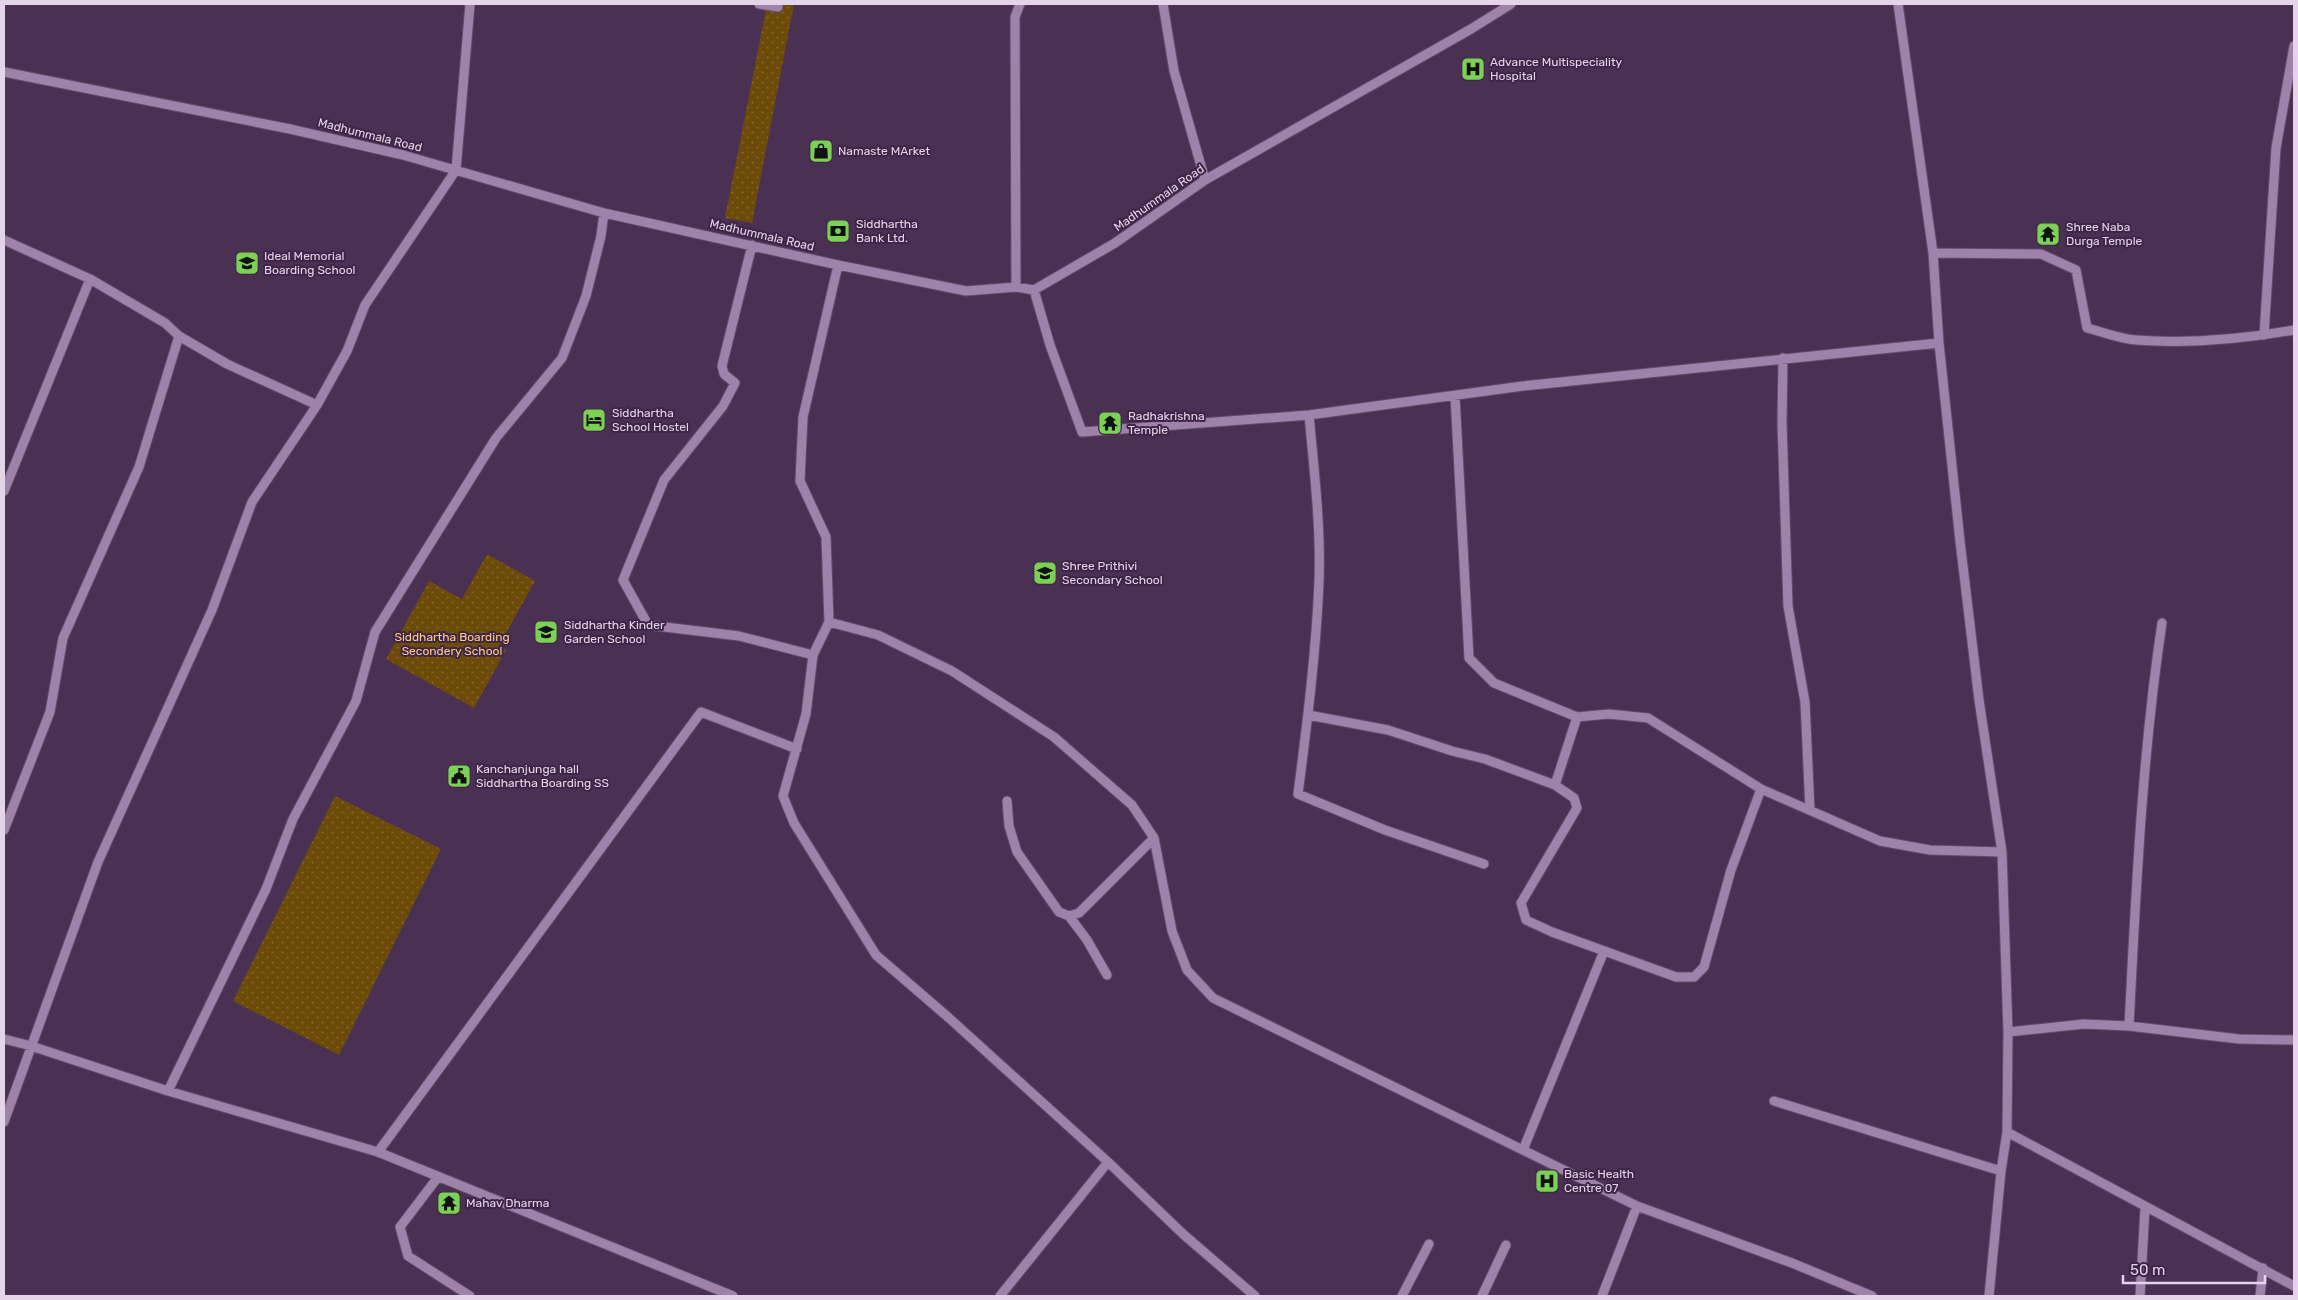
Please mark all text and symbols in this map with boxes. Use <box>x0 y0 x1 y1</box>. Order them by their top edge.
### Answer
place label: Advance Multispeciality Hospital <box>1490 55 1623 83</box>
hospital icon: Advance Multispeciality Hospital <box>1460 56 1486 82</box>
street label: Madhummala Road <box>317 115 423 155</box>
shop icon: Namaste MArket <box>808 138 834 164</box>
place label: Namaste MArket <box>838 144 930 158</box>
street label: Madhummala Road <box>1111 162 1207 234</box>
street label: Madhummala Road <box>708 216 816 254</box>
place label: Siddhartha Bank Ltd. <box>856 217 918 245</box>
bank icon: Siddhartha Bank Ltd. <box>825 218 851 244</box>
place label: Shree Naba Durga Temple <box>2066 220 2143 248</box>
temple icon: Shree Naba Durga Temple <box>2035 221 2061 247</box>
place label: Ideal Memorial Boarding School <box>264 249 356 277</box>
school or university icon: Ideal Memorial Boarding School <box>234 250 260 276</box>
place label: Siddhartha School Hostel <box>612 406 689 434</box>
hotel icon: Siddhartha School Hostel <box>581 407 607 433</box>
place label: Radhakrishna Temple <box>1128 409 1205 437</box>
temple icon: Radhakrishna Temple <box>1097 410 1123 436</box>
place label: Shree Prithivi Secondary School <box>1062 559 1163 587</box>
school or university icon: Shree Prithivi Secondary School <box>1032 560 1058 586</box>
place label: Siddhartha Kinder Garden School <box>564 618 665 646</box>
school or university icon: Siddhartha Kinder Garden School <box>533 619 559 645</box>
park label: Siddhartha Boarding Secondery School <box>394 630 510 658</box>
place label: Kanchanjunga hall Siddhartha Boarding SS <box>476 762 609 790</box>
public building icon: Kanchanjunga hall Siddhartha Boarding SS <box>446 763 472 789</box>
place label: Basic Health Centre 07 <box>1564 1167 1634 1195</box>
hospital icon: Basic Health Centre 07 <box>1534 1168 1560 1194</box>
temple icon: Mahav Dharma <box>436 1190 462 1216</box>
place label: Mahav Dharma <box>466 1196 549 1210</box>
scale bar <box>2123 1252 2266 1284</box>
text: 50 m <box>2130 1261 2165 1279</box>

